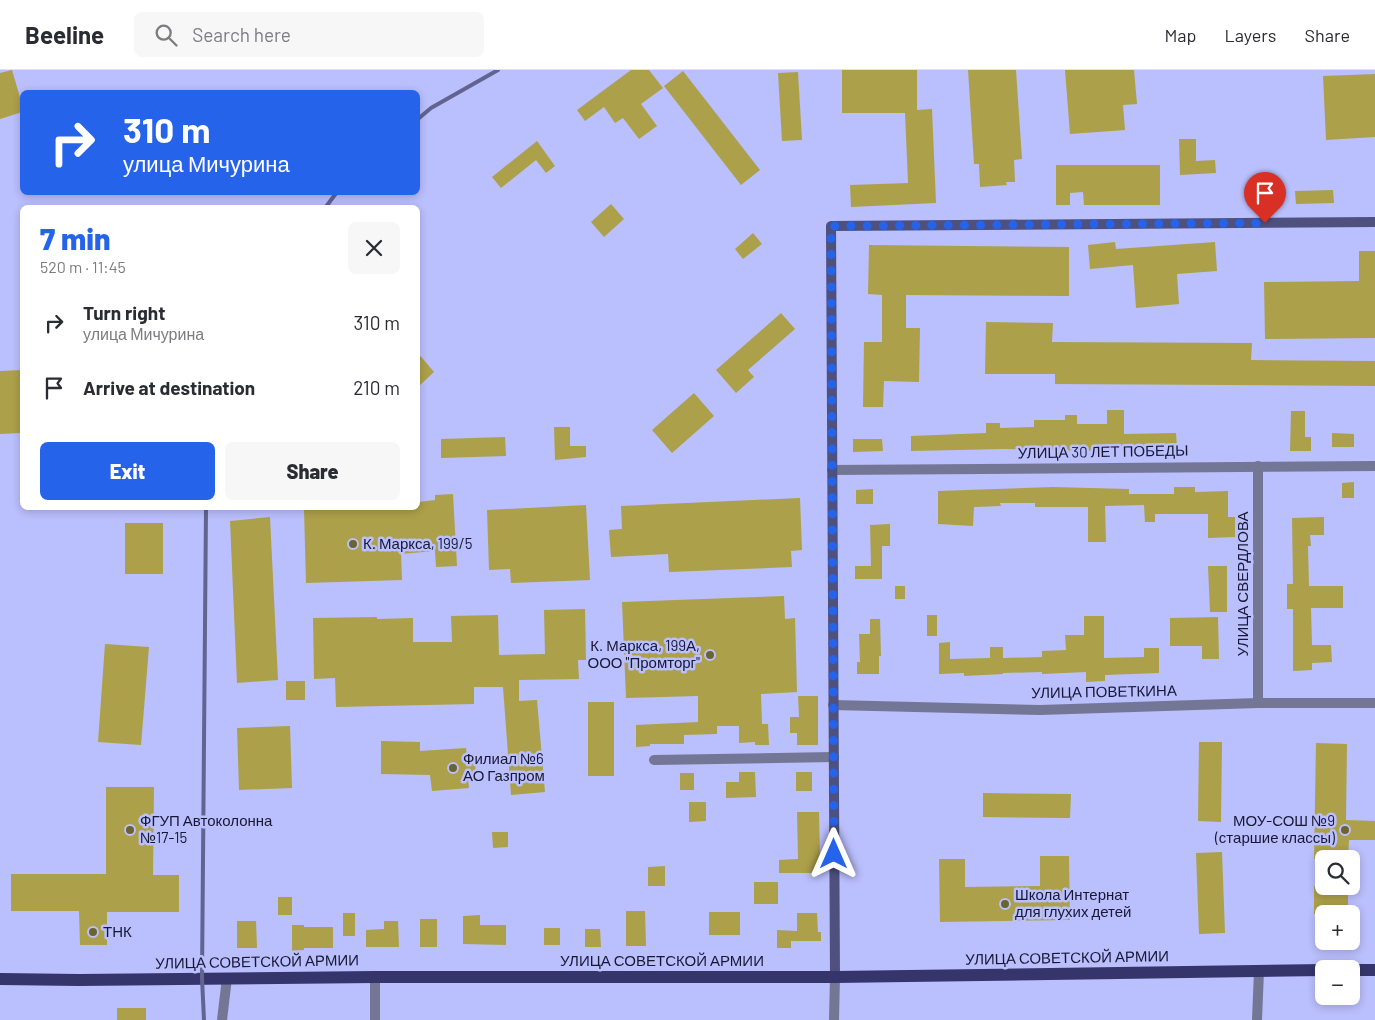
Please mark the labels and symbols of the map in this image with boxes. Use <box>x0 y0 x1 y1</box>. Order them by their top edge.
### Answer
pin <box>1244 172 1286 223</box>
street label: УЛИЦА 30 ЛЕТ ПОБЕДЫ <box>1017 441 1188 461</box>
street label: УЛИЦА СВЕРДЛОВА <box>1233 512 1251 656</box>
place label: К. Маркса, 199/5 <box>363 534 472 552</box>
marker: К. Маркса, 199/5 <box>347 538 359 550</box>
place label: К. Маркса, 199А, ООО "Промторг" <box>587 636 700 671</box>
marker: К. Маркса, 199А, ООО "Промторг" <box>704 649 716 661</box>
street label: УЛИЦА ПОВЕТКИНА <box>1031 681 1177 701</box>
place label: Филиал №6 АО Газпром <box>463 749 545 784</box>
marker: Филиал №6 АО Газпром <box>447 762 459 774</box>
place label: ФГУП Автоколонна №17-15 <box>140 811 273 846</box>
place label: МОУ-СОШ №9 (старшие классы) <box>1214 811 1335 846</box>
marker: ФГУП Автоколонна №17-15 <box>124 824 136 836</box>
marker: МОУ-СОШ №9 (старшие классы) <box>1339 824 1351 836</box>
position arrow <box>807 827 859 879</box>
place label: Школа Интернат для глухих детей <box>1015 885 1131 920</box>
marker: Школа Интернат для глухих детей <box>999 898 1011 910</box>
place label: ТНК <box>103 922 132 940</box>
marker: ТНК <box>87 926 99 938</box>
street label: УЛИЦА СОВЕТСКОЙ АРМИИ <box>965 946 1169 968</box>
street label: УЛИЦА СОВЕТСКОЙ АРМИИ <box>155 950 359 972</box>
street label: УЛИЦА СОВЕТСКОЙ АРМИИ <box>560 951 764 969</box>

